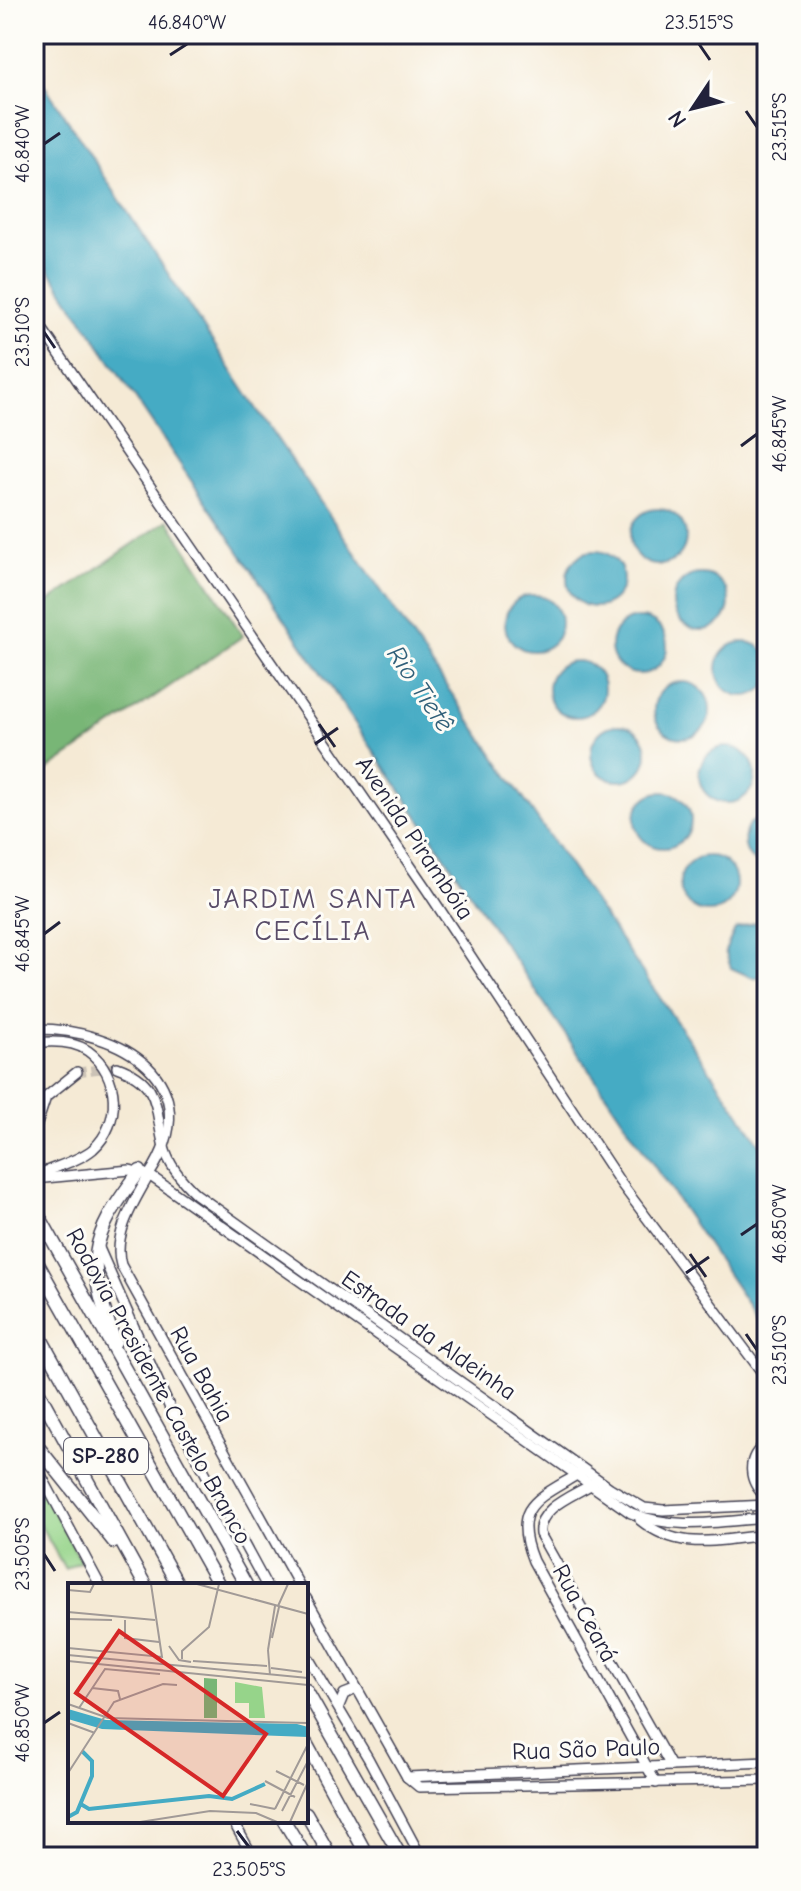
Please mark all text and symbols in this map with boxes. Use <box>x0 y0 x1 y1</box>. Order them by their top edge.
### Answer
text: 46.840°W <box>148 11 227 34</box>
text: 23.515°S <box>664 11 734 34</box>
north arrow <box>653 68 733 148</box>
text: 23.515°S <box>768 92 791 162</box>
text: 46.840°W <box>11 104 34 183</box>
text: N <box>663 106 692 132</box>
text: 23.510°S <box>11 297 34 367</box>
text: 46.845°W <box>768 395 791 472</box>
water label: Rio Tietê <box>380 640 460 738</box>
street label: Avenida Pirambóia <box>350 751 480 925</box>
district label: JARDIM SANTA CECÍLIA <box>209 883 417 947</box>
text: 46.845°W <box>11 895 34 972</box>
text: 46.850°W <box>768 1184 791 1264</box>
street label: Rodovia Presidente Castelo Branco <box>60 1223 258 1549</box>
street label: Estrada da Aldeinha <box>336 1264 522 1406</box>
text: 23.510°S <box>768 1315 791 1385</box>
street label: Rua Bahia <box>164 1321 240 1427</box>
road number: SP-280 <box>64 1438 148 1474</box>
text: 23.505°S <box>11 1517 34 1591</box>
street label: Rua Ceará <box>547 1559 623 1667</box>
inset map <box>68 1583 308 1823</box>
text: 46.850°W <box>11 1683 34 1763</box>
street label: Rua São Paulo <box>511 1732 661 1766</box>
text: 23.505°S <box>212 1858 286 1881</box>

